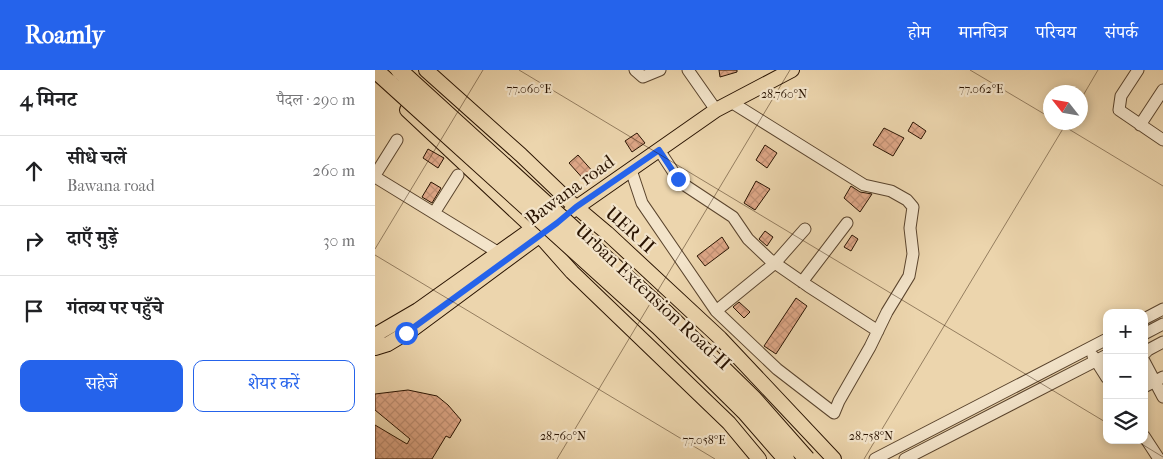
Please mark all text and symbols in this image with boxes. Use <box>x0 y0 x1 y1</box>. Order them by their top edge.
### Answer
text: Roamly <box>25 21 104 49</box>
text: होम <box>908 22 931 43</box>
text: मानचित्र <box>959 22 1007 43</box>
text: परिचय <box>1035 22 1076 43</box>
text: संपर्क <box>1104 22 1138 43</box>
text: 77.060°E <box>506 82 552 96</box>
text: 77.062°E <box>959 82 1003 96</box>
north arrow <box>1043 85 1088 130</box>
text: 4 मिनट <box>20 87 77 111</box>
text: 28.760°N <box>761 87 807 101</box>
text: पैदल · 290 m <box>277 90 355 109</box>
text: सीधे चलें <box>67 147 126 169</box>
street label: Bawana road <box>521 150 619 229</box>
icon: ahead <box>20 157 48 185</box>
text: 260 m <box>313 161 355 180</box>
route end <box>667 168 690 191</box>
text: Bawana road <box>67 176 155 195</box>
street label: UER II <box>601 202 659 258</box>
street label: Urban Extension Road-II <box>571 219 735 375</box>
icon: right <box>20 227 48 255</box>
text: दाएँ मुड़ें <box>67 227 118 249</box>
text: 30 m <box>323 231 355 250</box>
icon: arrive <box>20 297 48 325</box>
text: गंतव्य पर पहुँचे <box>67 297 163 319</box>
map controls <box>1103 309 1148 444</box>
button: + <box>1103 309 1148 354</box>
route start <box>395 322 418 345</box>
button: − <box>1103 354 1148 399</box>
button: सहेजें <box>20 360 183 412</box>
button: शेयर करें <box>193 360 355 412</box>
button: layers <box>1103 399 1148 444</box>
text: 28.760°N <box>540 429 586 443</box>
text: 28.758°N <box>849 429 893 443</box>
text: 77.058°E <box>682 433 726 447</box>

